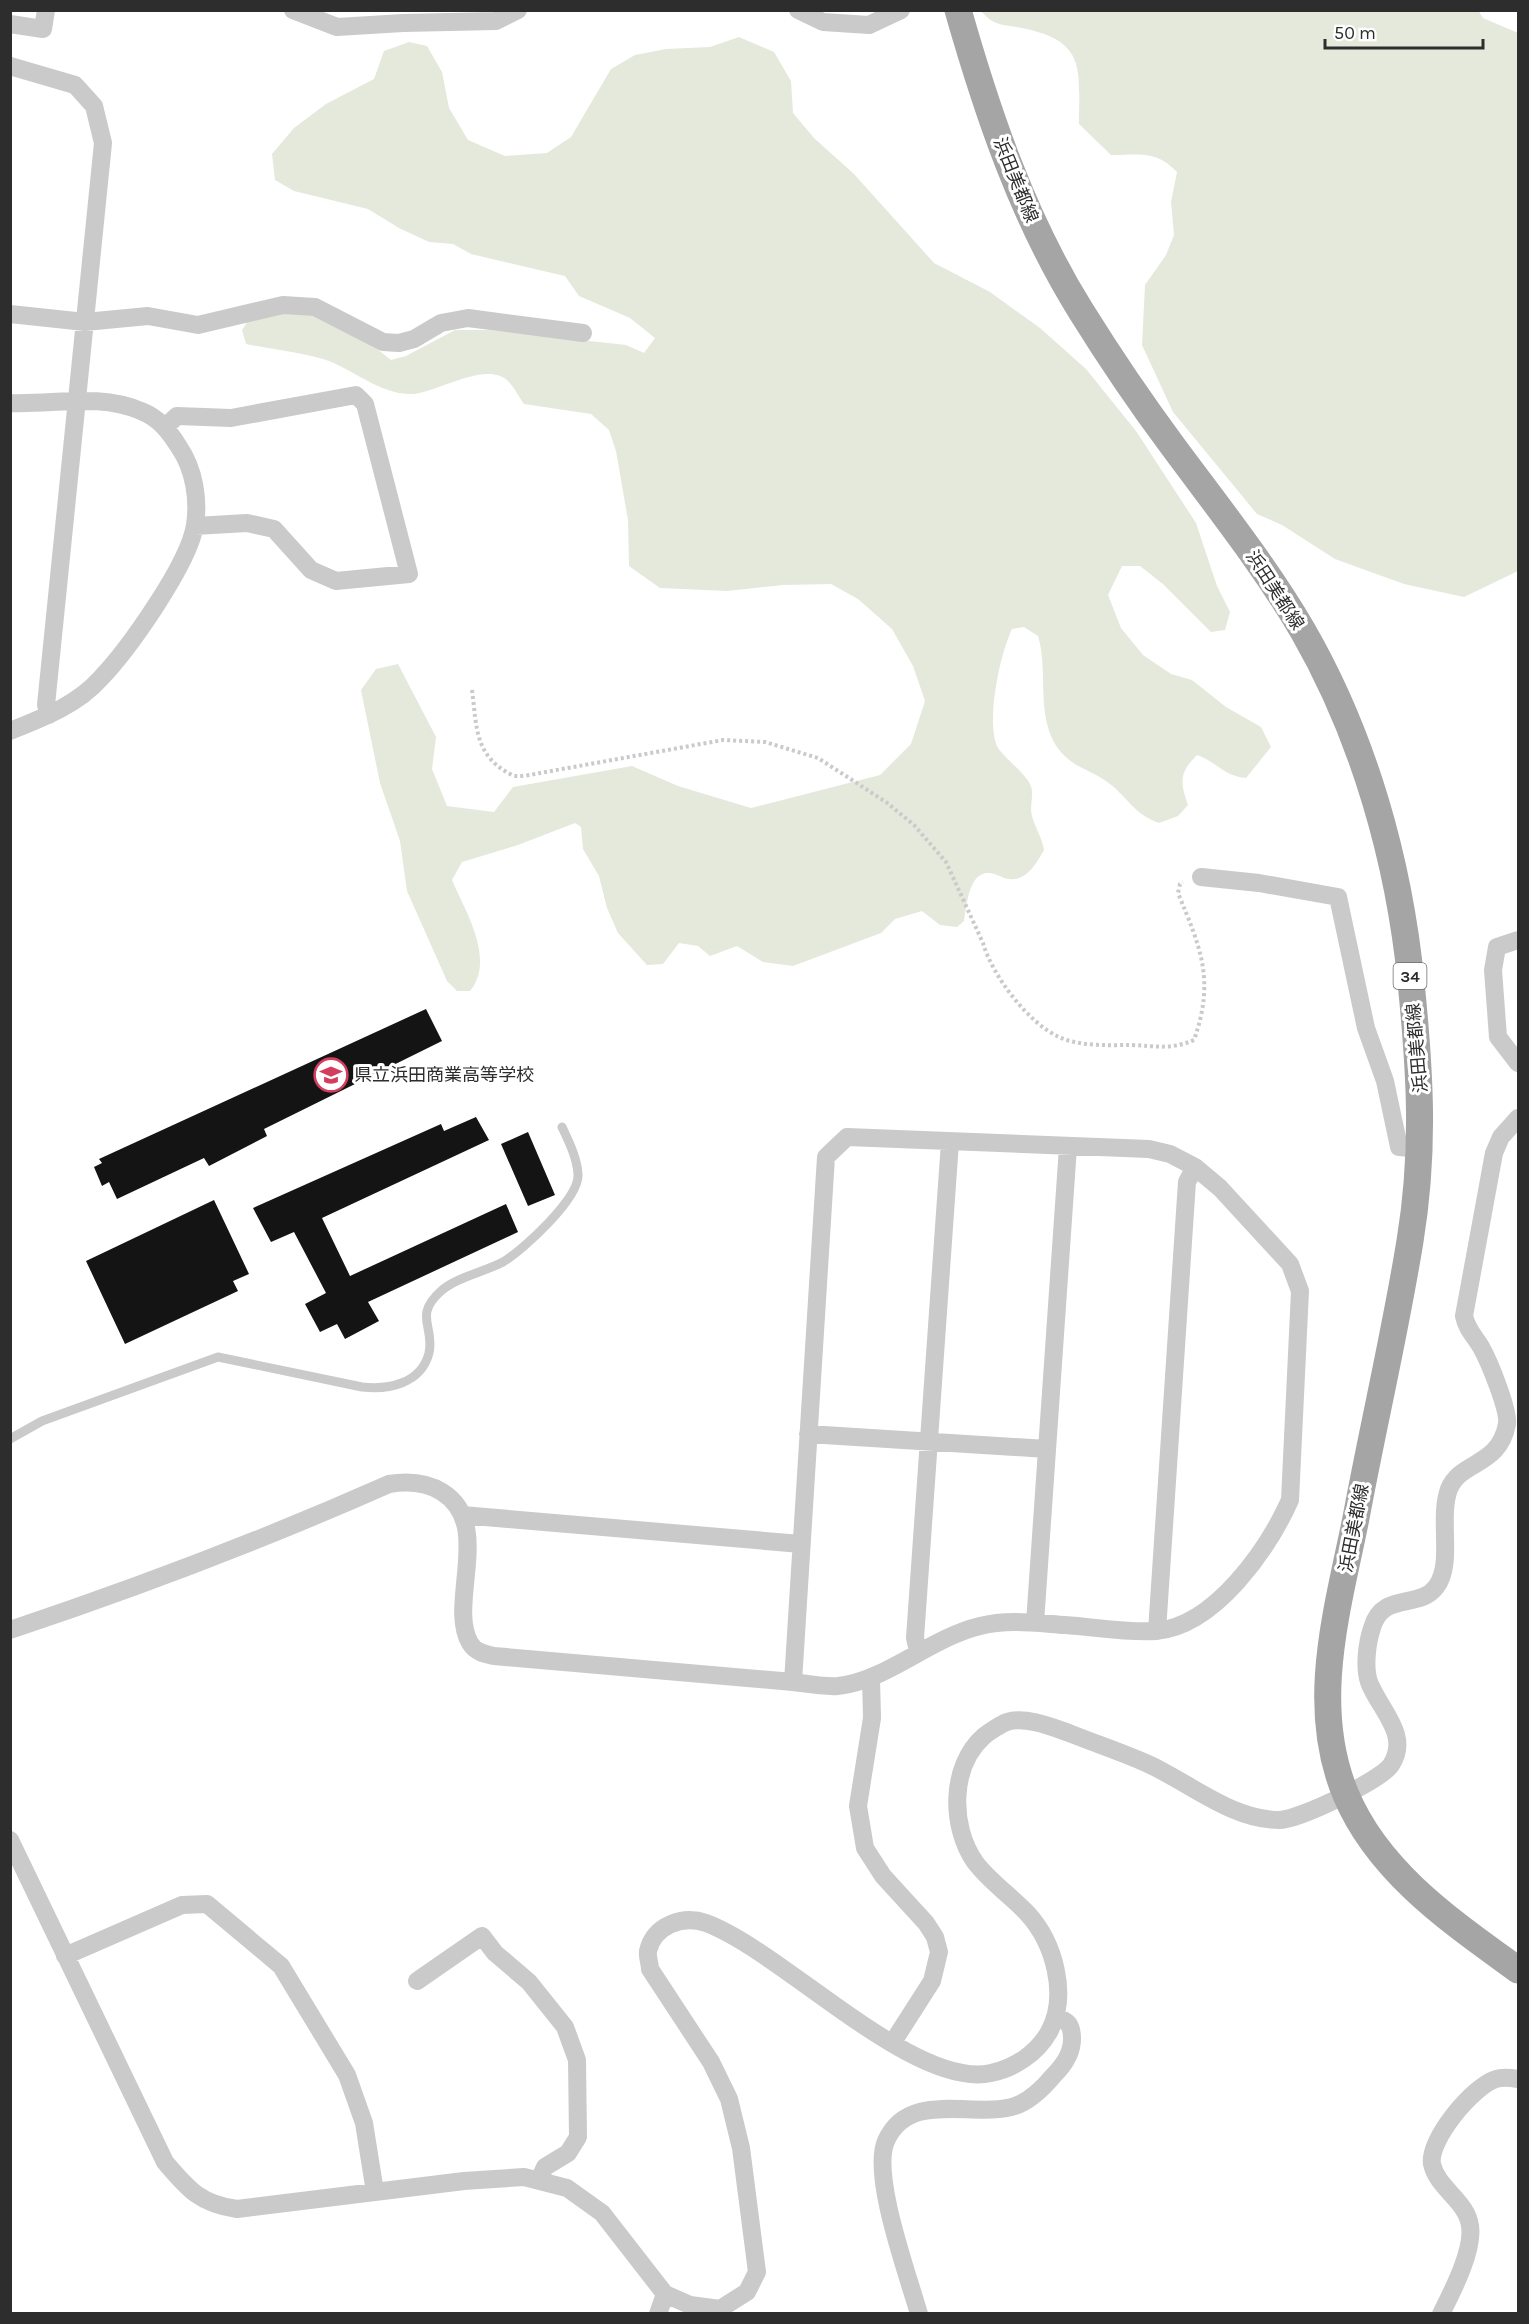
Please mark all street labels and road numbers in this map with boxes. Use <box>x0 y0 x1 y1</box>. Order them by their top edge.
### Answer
street label: 浜田美都線 <box>989 134 1043 226</box>
street label: 浜田美都線 <box>1241 546 1309 634</box>
road number: 34 <box>1394 963 1426 989</box>
street label: 浜田美都線 <box>1402 1002 1432 1094</box>
street label: 浜田美都線 <box>1335 1482 1373 1574</box>

